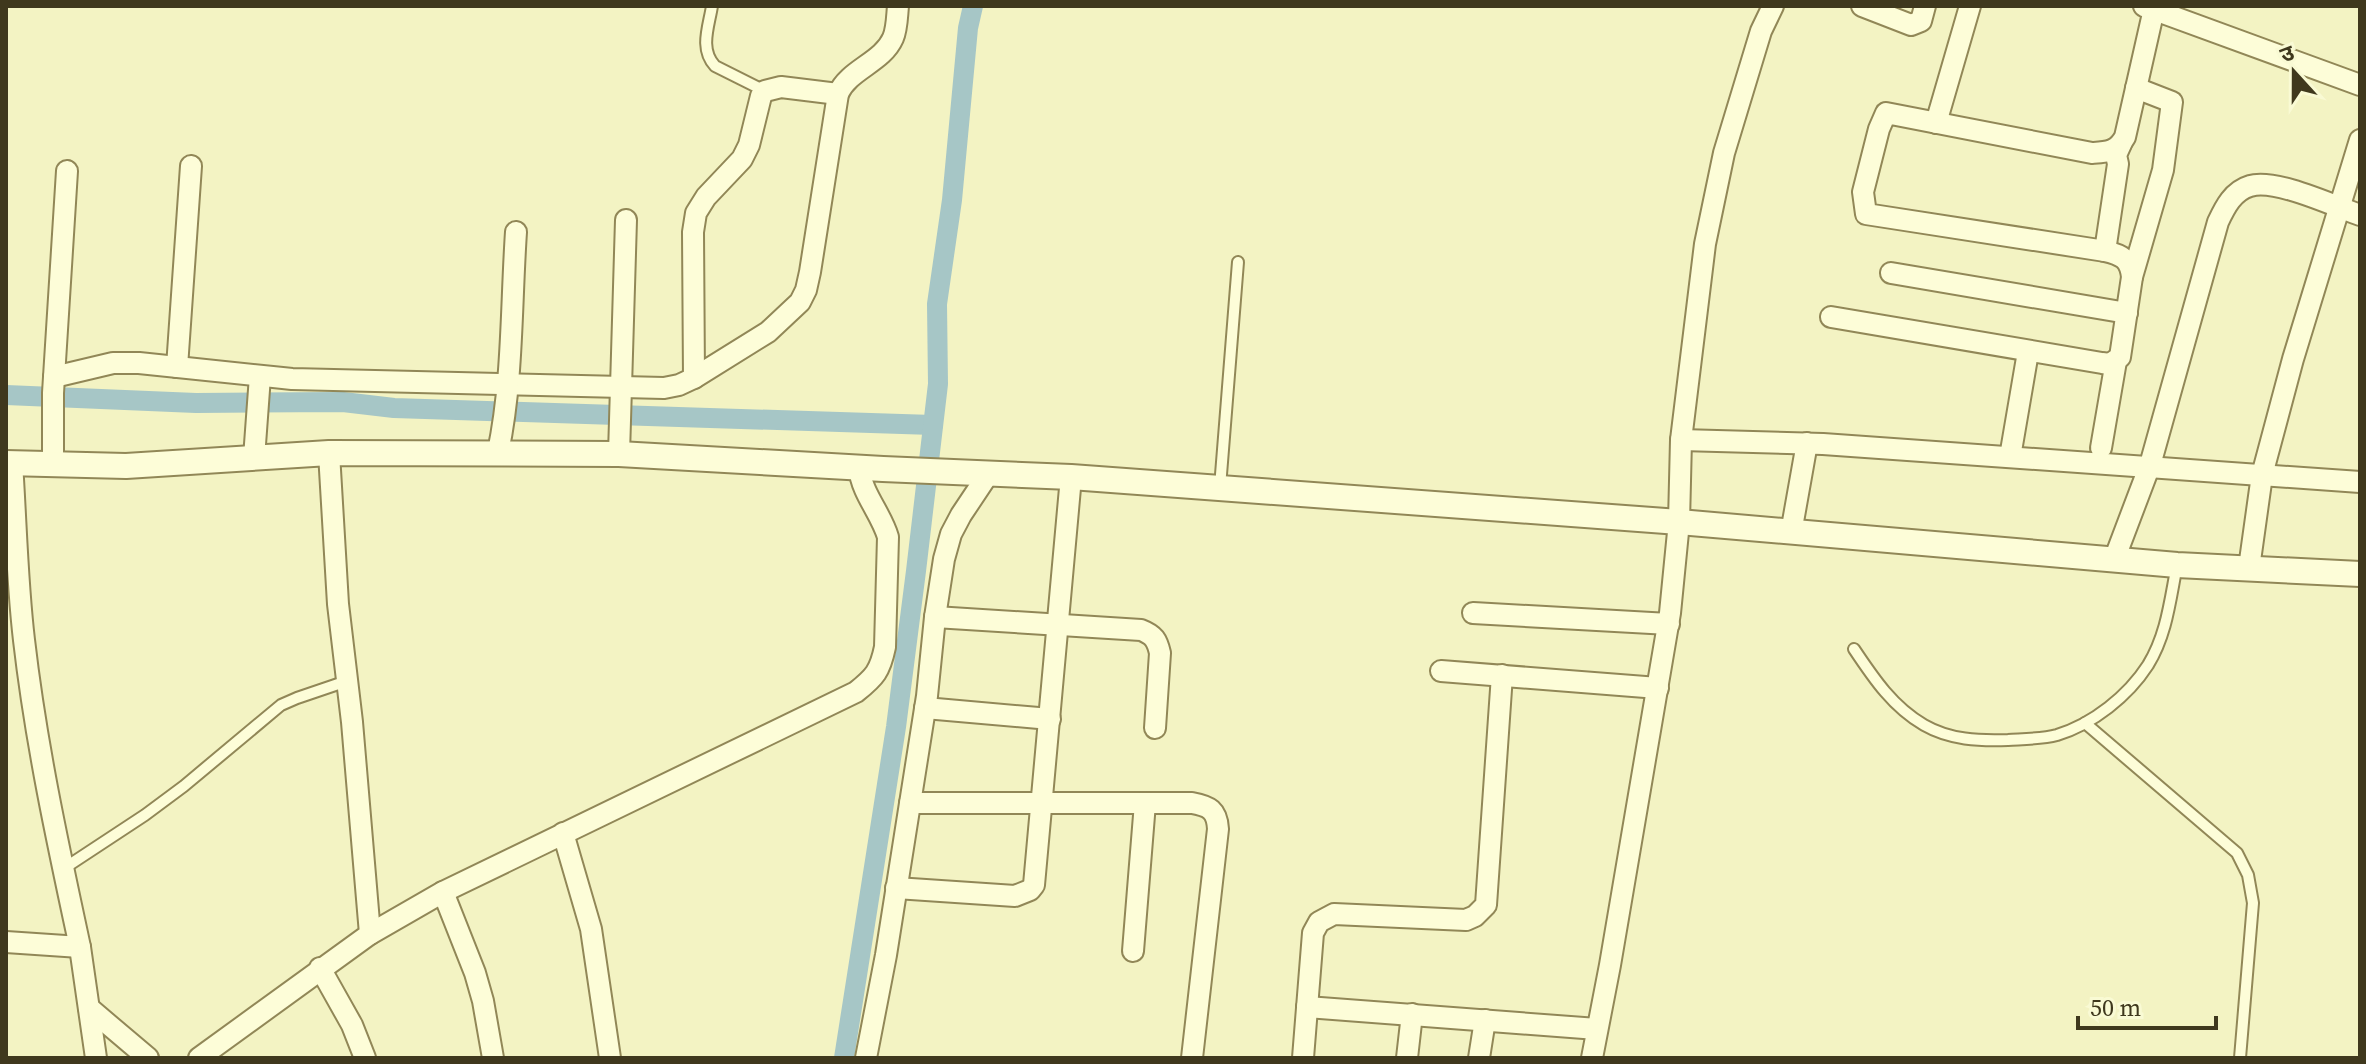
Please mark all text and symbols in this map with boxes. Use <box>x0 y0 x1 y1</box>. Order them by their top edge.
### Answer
north arrow <box>2254 32 2334 112</box>
text: उ <box>2275 37 2299 70</box>
scale bar <box>2078 980 2216 1030</box>
text: 50 m <box>2090 991 2141 1024</box>

